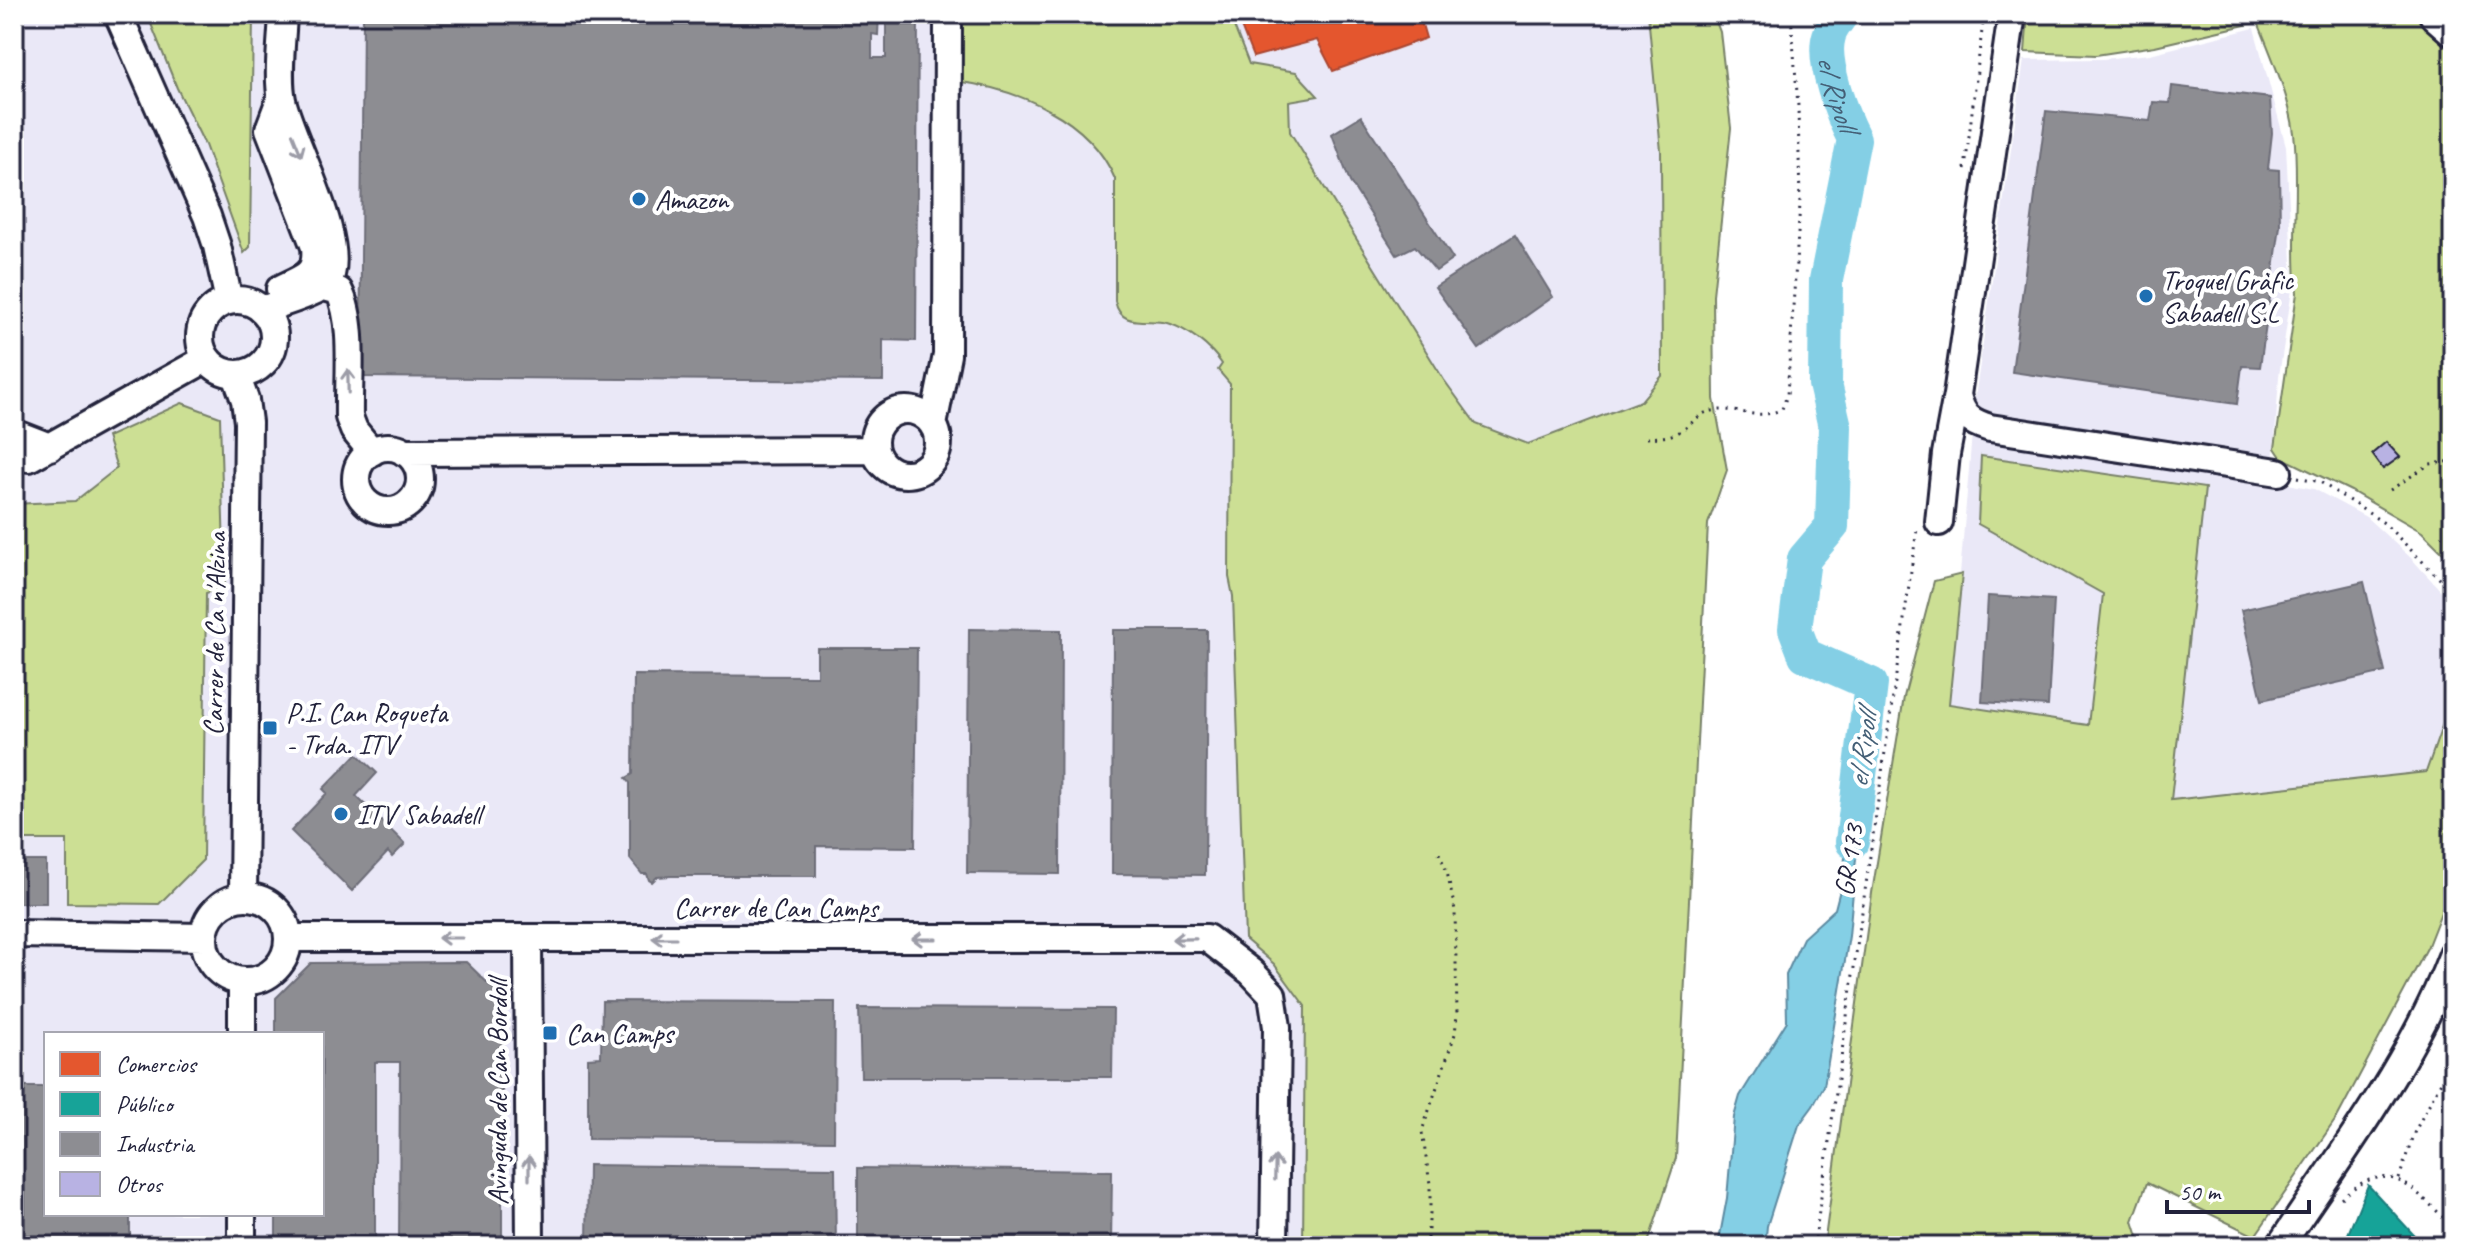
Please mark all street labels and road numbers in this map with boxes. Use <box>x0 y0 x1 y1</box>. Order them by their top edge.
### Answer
street label: Carrer de Ca n'Alzina <box>195 530 234 736</box>
street label: GR 173 <box>1826 820 1871 898</box>
street label: Carrer de Can Camps <box>674 890 880 925</box>
street label: Avinguda de Can Bordoll <box>480 974 515 1205</box>

